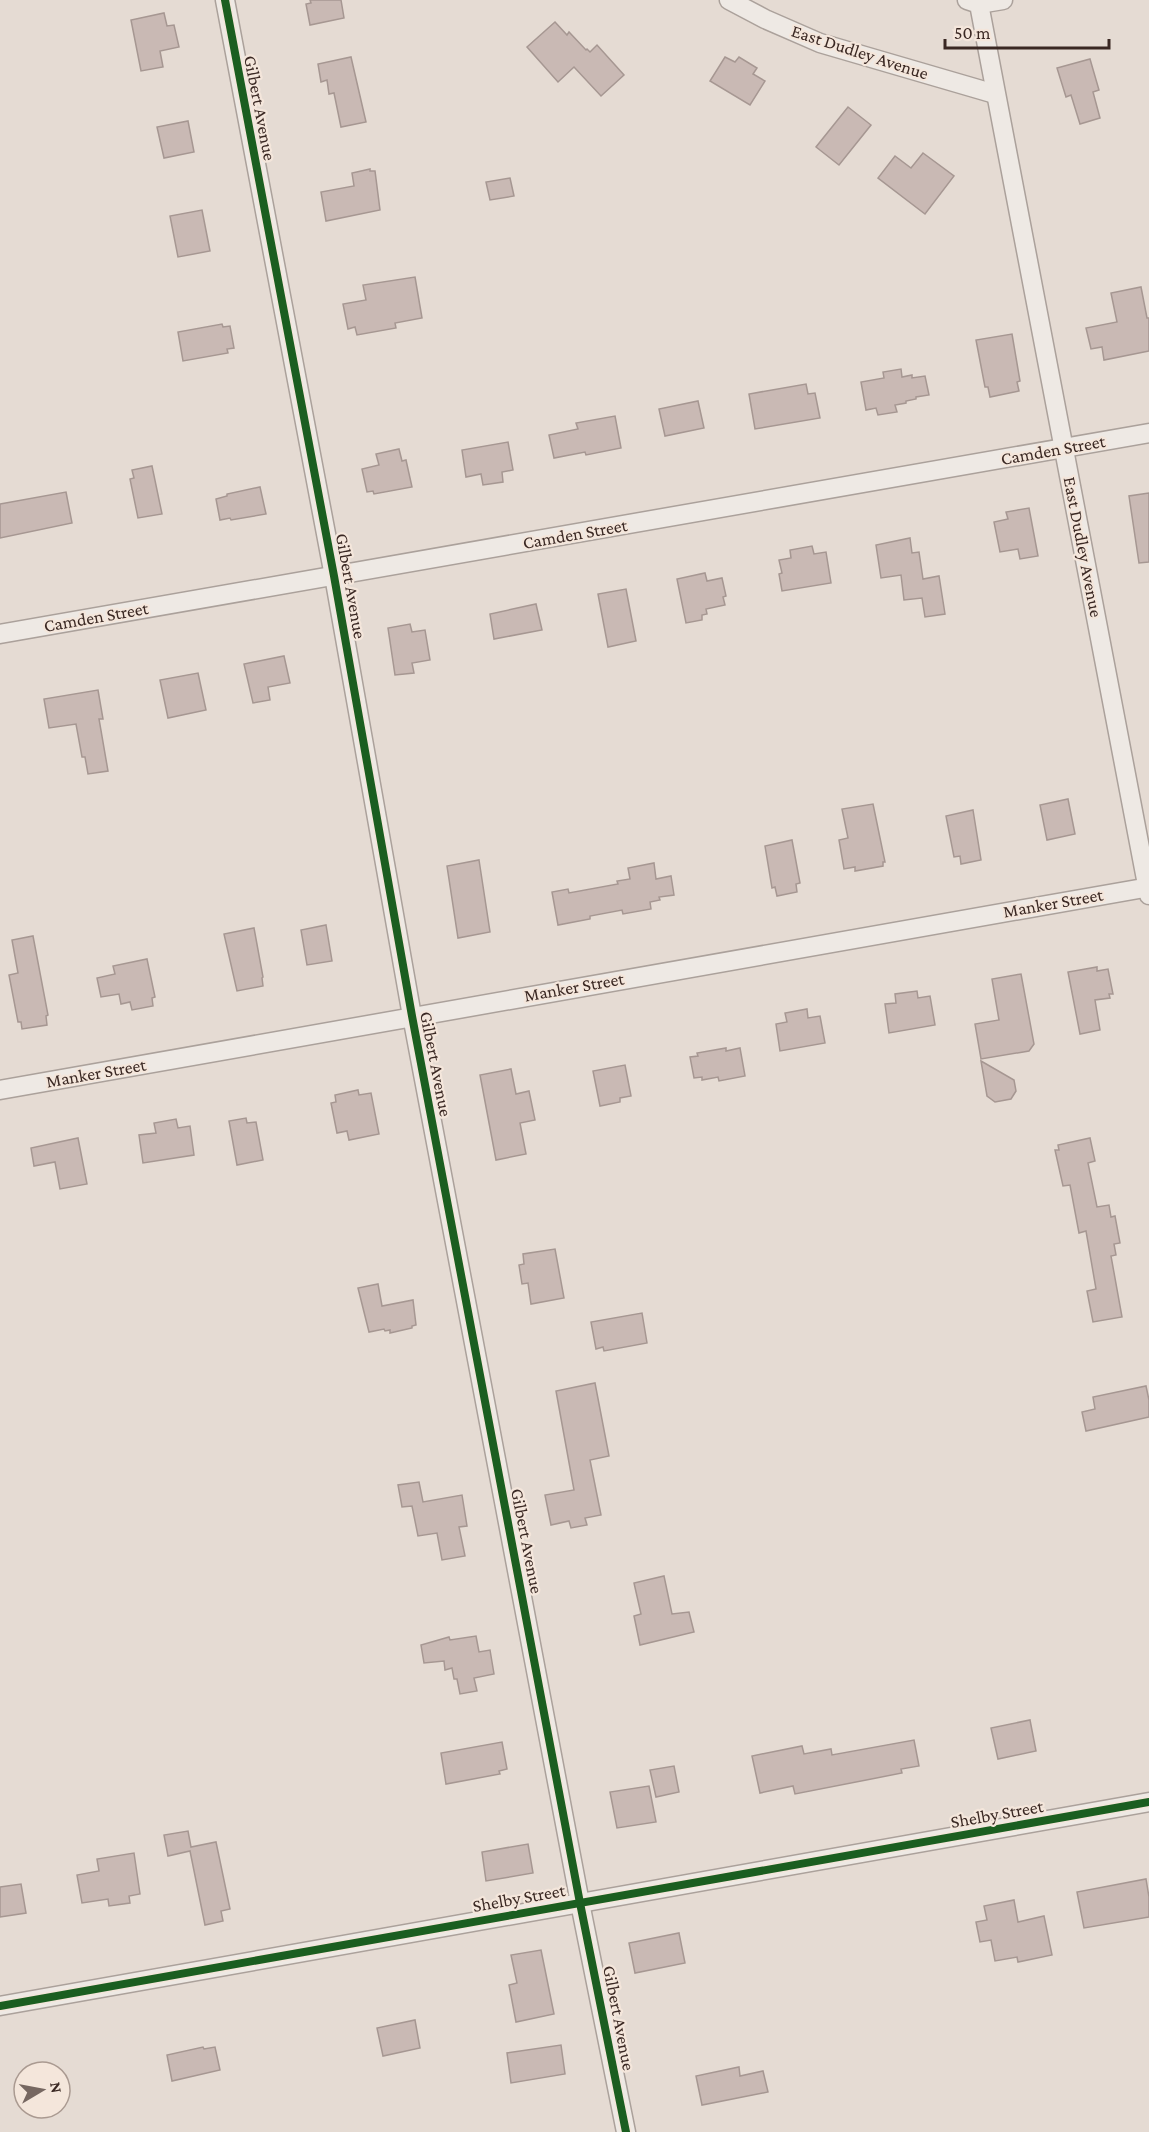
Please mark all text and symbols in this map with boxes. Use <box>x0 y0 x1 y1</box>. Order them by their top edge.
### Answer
scale bar <box>945 12 1108 50</box>
street label: East Dudley Avenue <box>789 20 931 84</box>
text: 50 m <box>954 23 991 43</box>
street label: Gilbert Avenue <box>240 54 280 162</box>
street label: Camden Street <box>999 431 1108 469</box>
street label: East Dudley Avenue <box>1060 475 1106 619</box>
street label: Camden Street <box>521 515 630 553</box>
street label: Gilbert Avenue <box>332 532 370 640</box>
street label: Camden Street <box>42 598 151 636</box>
street label: Manker Street <box>1001 884 1106 922</box>
street label: Manker Street <box>522 968 627 1006</box>
street label: Gilbert Avenue <box>416 1010 456 1118</box>
street label: Manker Street <box>44 1054 149 1092</box>
street label: Gilbert Avenue <box>507 1487 547 1595</box>
street label: Shelby Street <box>949 1796 1046 1832</box>
street label: Shelby Street <box>471 1880 568 1916</box>
street label: Gilbert Avenue <box>599 1964 639 2072</box>
north arrow <box>12 2060 72 2120</box>
text: N <box>47 2081 66 2094</box>

